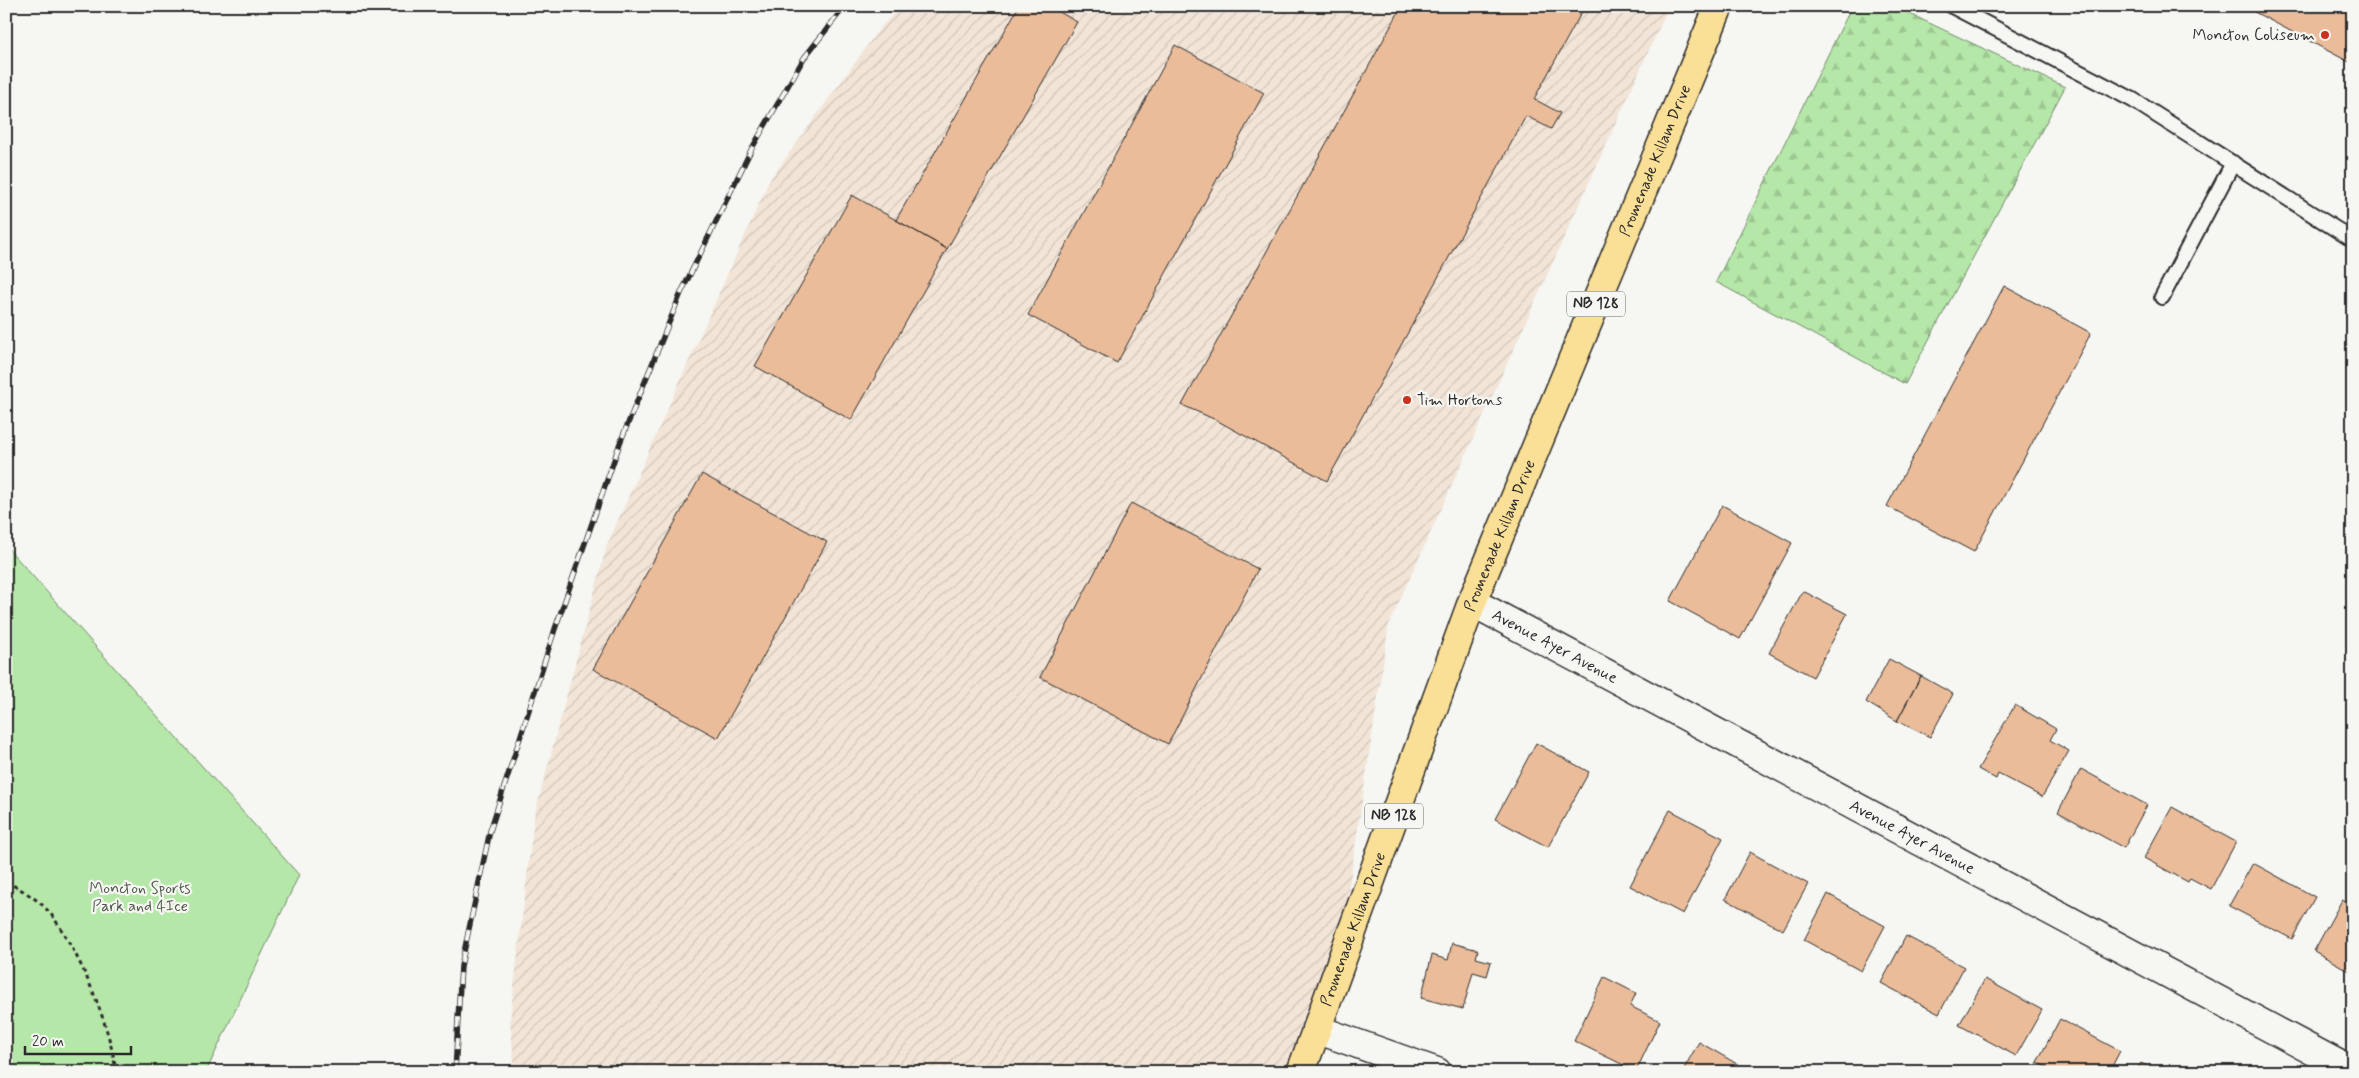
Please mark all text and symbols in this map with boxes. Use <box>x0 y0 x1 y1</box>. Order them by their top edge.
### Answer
place label: Moncton Coliseum <box>2193 25 2315 46</box>
marker: Moncton Coliseum <box>2319 29 2331 41</box>
street label: Promenade Killam Drive <box>1614 81 1696 240</box>
road number: NB 128 <box>1567 292 1625 316</box>
place label: Tim Hortons <box>1417 390 1502 411</box>
marker: Tim Hortons <box>1401 394 1413 406</box>
street label: Promenade Killam Drive <box>1459 456 1540 614</box>
street label: Avenue Ayer Avenue <box>1488 604 1622 688</box>
street label: Avenue Ayer Avenue <box>1846 795 1979 879</box>
road number: NB 128 <box>1365 804 1423 828</box>
street label: Promenade Killam Drive <box>1315 849 1391 1009</box>
park label: Moncton Sports Park and 4Ice <box>89 878 191 917</box>
scale bar <box>25 1023 131 1055</box>
text: 20 m <box>32 1032 64 1052</box>

